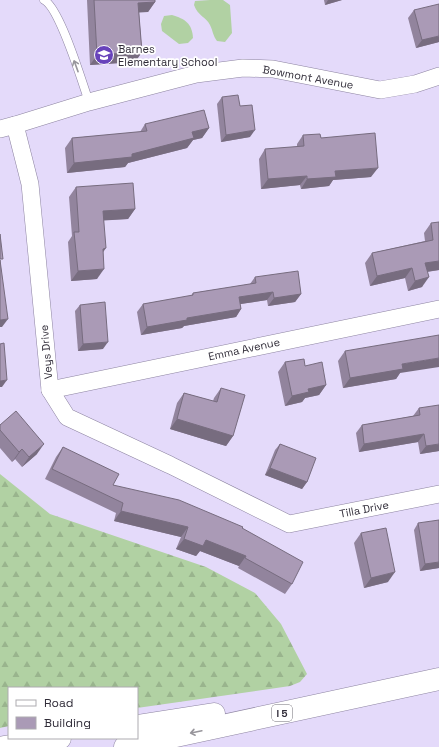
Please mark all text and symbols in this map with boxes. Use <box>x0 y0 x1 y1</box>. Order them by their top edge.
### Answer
place label: Barnes Elementary School <box>118 42 217 69</box>
school or university icon: Barnes Elementary School <box>93 44 115 66</box>
one-way arrow <box>72 59 79 72</box>
street label: Bowmont Avenue <box>261 62 355 92</box>
street label: Veys Drive <box>37 324 55 380</box>
street label: Emma Avenue <box>207 335 281 363</box>
street label: Tilla Drive <box>338 497 390 521</box>
legend <box>8 687 138 739</box>
text: Road <box>44 695 73 711</box>
road number: I 5 <box>272 705 292 721</box>
text: Building <box>44 715 91 731</box>
one-way arrow <box>189 728 202 736</box>

